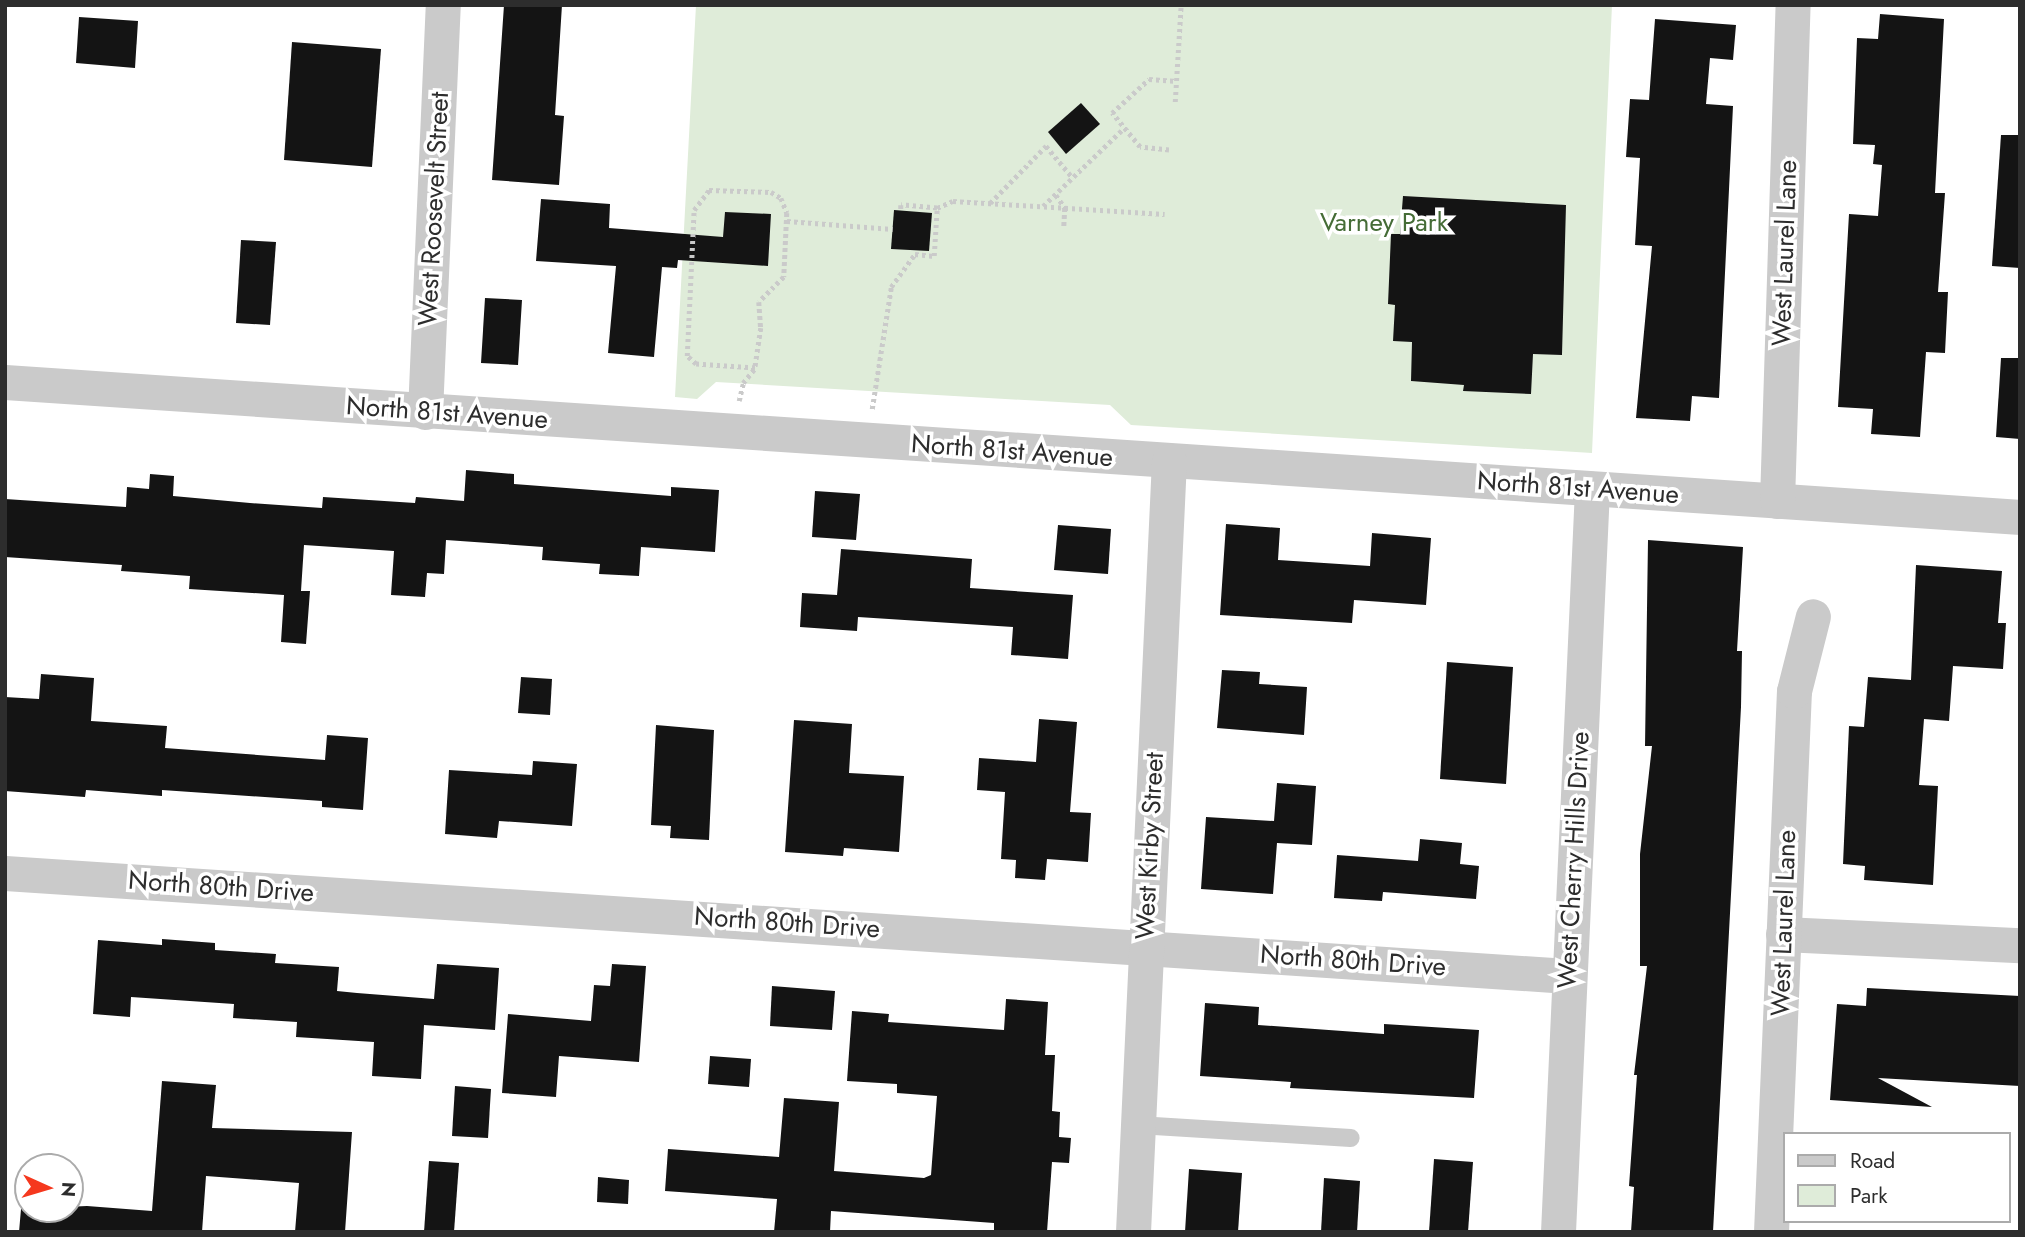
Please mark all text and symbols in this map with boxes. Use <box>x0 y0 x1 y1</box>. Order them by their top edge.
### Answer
street label: West Roosevelt Street <box>412 91 456 327</box>
street label: West Laurel Lane <box>1766 159 1804 347</box>
park label: Varney Park <box>1320 207 1448 239</box>
street label: North 81st Avenue <box>345 390 549 436</box>
street label: North 81st Avenue <box>910 428 1114 474</box>
street label: North 81st Avenue <box>1476 465 1680 511</box>
street label: West Cherry Hills Drive <box>1552 731 1596 989</box>
street label: West Kirby Street <box>1130 751 1170 941</box>
street label: West Laurel Lane <box>1765 829 1803 1017</box>
street label: North 80th Drive <box>127 865 315 909</box>
street label: North 80th Drive <box>693 901 881 945</box>
street label: North 80th Drive <box>1259 939 1447 983</box>
legend <box>1784 1132 2011 1223</box>
text: Road <box>1850 1146 1895 1176</box>
north arrow <box>14 1153 84 1223</box>
text: N <box>54 1181 82 1198</box>
text: Park <box>1850 1181 1887 1211</box>

